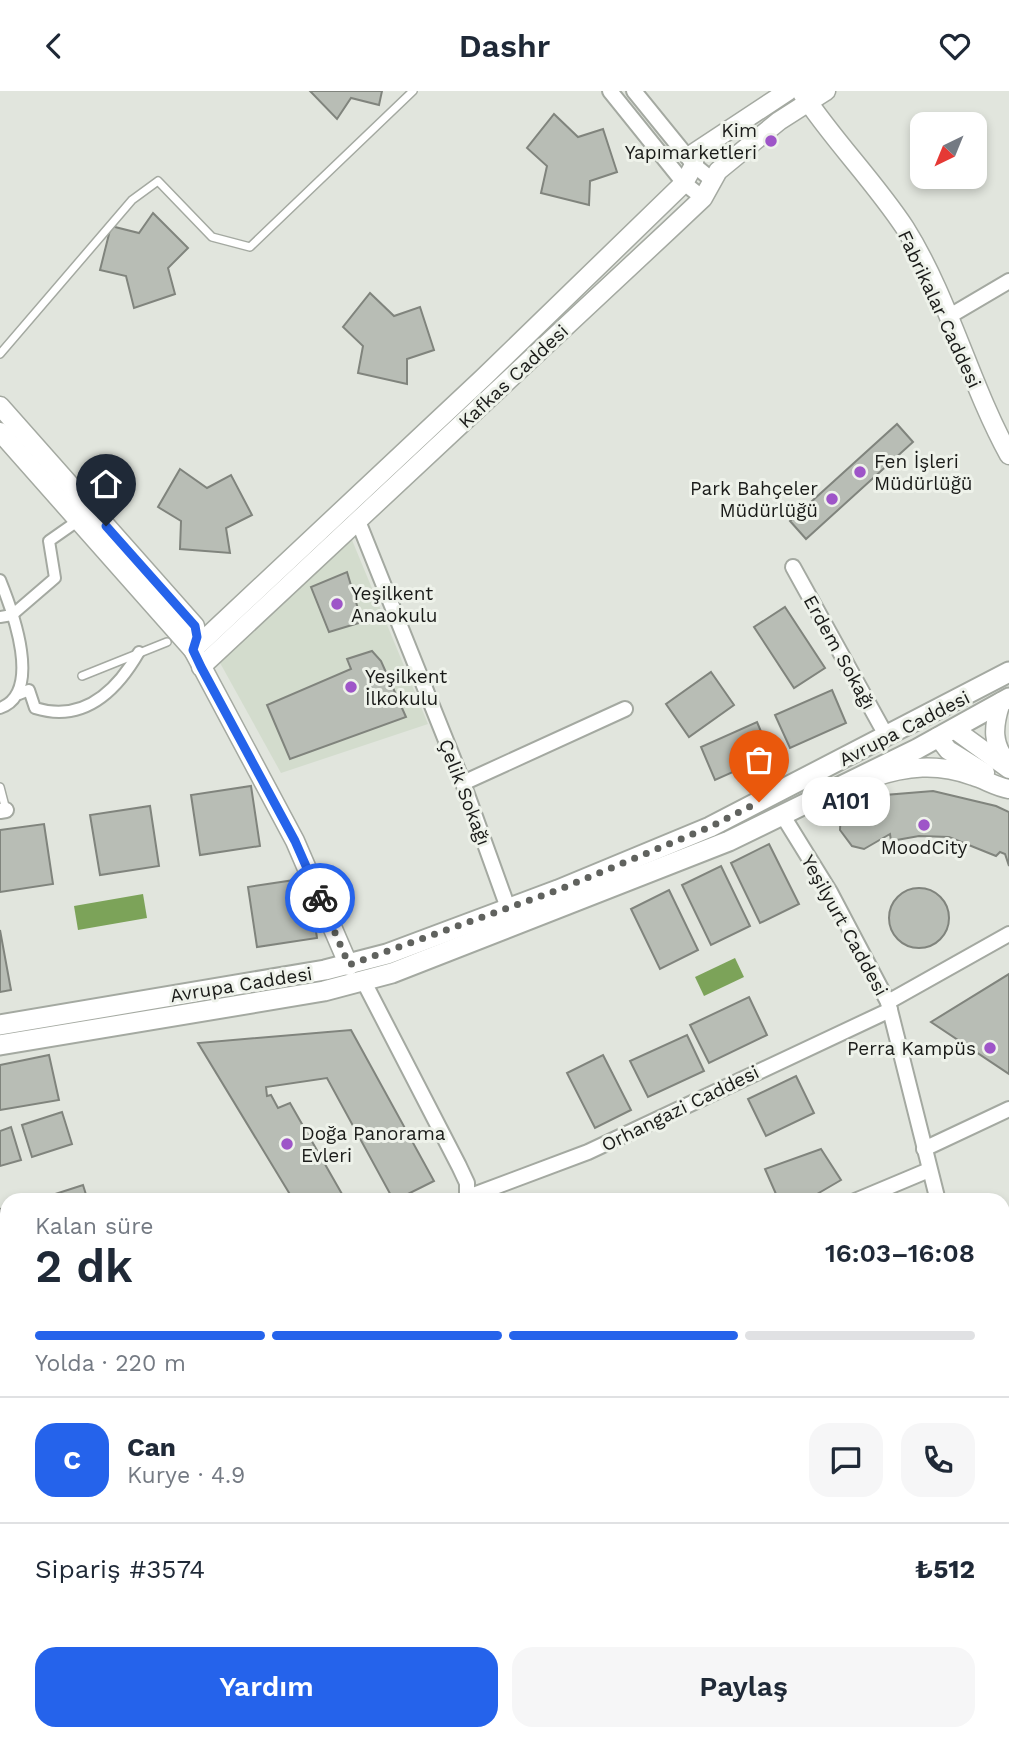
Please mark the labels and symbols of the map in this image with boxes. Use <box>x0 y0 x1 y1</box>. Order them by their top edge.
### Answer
north arrow <box>910 112 987 189</box>
place label: Kim Yapımarketleri <box>625 119 757 164</box>
marker: Kim Yapımarketleri <box>763 133 779 149</box>
street label: Fabrikalar Caddesi <box>893 227 986 392</box>
street label: Kafkas Caddesi <box>454 320 573 433</box>
place label: Fen İşleri Müdürlüğü <box>874 450 973 495</box>
pin <box>76 454 136 526</box>
marker: Fen İşleri Müdürlüğü <box>852 464 868 480</box>
place label: Park Bahçeler Müdürlüğü <box>690 477 818 522</box>
marker: Park Bahçeler Müdürlüğü <box>824 491 840 507</box>
place label: Yeşilkent Anaokulu <box>351 582 438 627</box>
street label: Erdem Sokağı <box>799 591 880 713</box>
marker: Yeşilkent Anaokulu <box>329 596 345 612</box>
place label: Yeşilkent İlkokulu <box>365 665 447 710</box>
marker: Yeşilkent İlkokulu <box>343 679 359 695</box>
street label: Avrupa Caddesi <box>835 686 973 771</box>
pin <box>729 730 789 802</box>
street label: Çelik Sokağı <box>434 736 495 848</box>
callout: A101 <box>801 777 888 827</box>
marker: MoodCity <box>916 817 932 833</box>
place label: MoodCity <box>881 836 968 859</box>
street label: Yeşilyurt Caddesi <box>796 851 893 1000</box>
courier <box>285 863 355 933</box>
street label: Avrupa Caddesi <box>168 962 314 1007</box>
place label: Perra Kampüs <box>847 1037 976 1060</box>
marker: Perra Kampüs <box>982 1040 998 1056</box>
street label: Orhangazi Caddesi <box>598 1060 763 1157</box>
place label: Doğa Panorama Evleri <box>301 1122 446 1167</box>
marker: Doğa Panorama Evleri <box>279 1136 295 1152</box>

